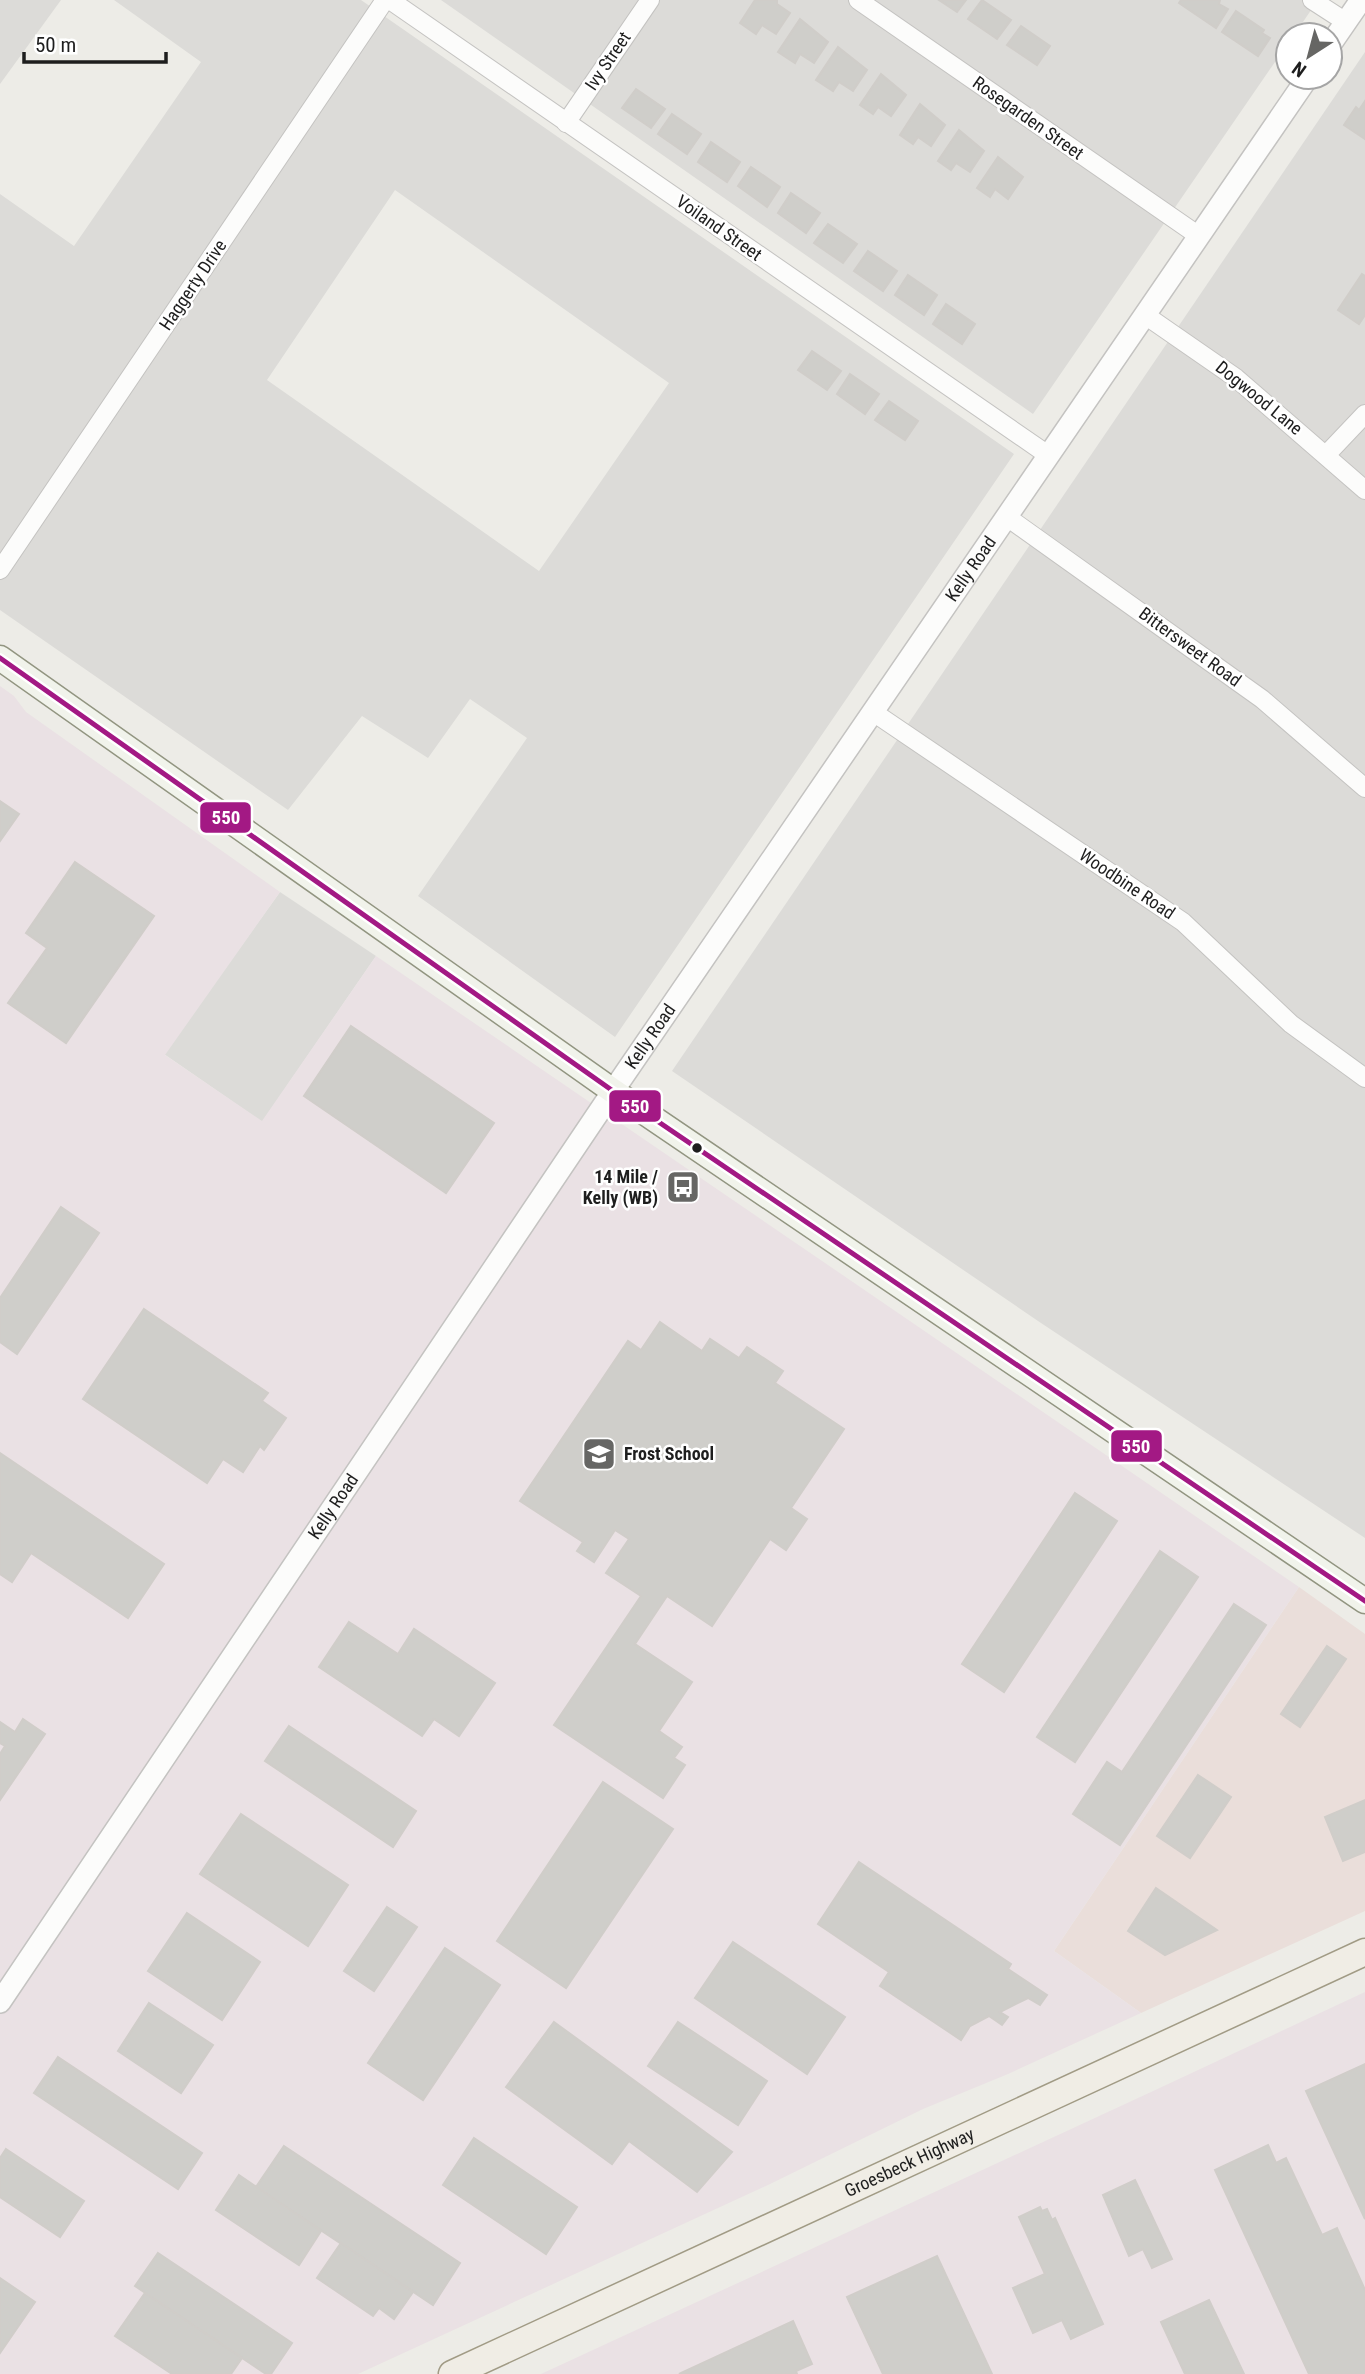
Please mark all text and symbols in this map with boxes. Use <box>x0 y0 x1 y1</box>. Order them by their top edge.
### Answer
scale bar <box>24 21 166 65</box>
north arrow <box>1274 21 1344 91</box>
street label: Ivy Street <box>580 27 635 94</box>
text: 50 m <box>35 33 76 57</box>
text: N <box>1288 57 1311 82</box>
street label: Rosegarden Street <box>969 72 1088 164</box>
street label: Voiland Street <box>672 190 766 265</box>
street label: Haggerty Drive <box>155 235 231 334</box>
street label: Dogwood Lane <box>1212 356 1307 439</box>
street label: Kelly Road <box>941 532 1000 605</box>
street label: Bittersweet Road <box>1135 603 1245 691</box>
line badge: 550 <box>199 801 252 834</box>
text: 550 <box>212 806 240 829</box>
street label: Woodbine Road <box>1075 844 1179 923</box>
street label: Kelly Road <box>620 1000 679 1073</box>
line badge: 550 <box>608 1089 662 1123</box>
text: 550 <box>621 1095 649 1118</box>
unlabelled marker <box>690 1141 704 1155</box>
place label: 14 Mile / Kelly (WB) <box>583 1166 658 1209</box>
bus stop icon: 14 Mile / Kelly (WB) <box>664 1168 702 1206</box>
line badge: 550 <box>1110 1429 1163 1463</box>
school or university icon: Frost School <box>580 1435 618 1473</box>
text: 550 <box>1122 1435 1150 1458</box>
place label: Frost School <box>624 1443 714 1464</box>
street label: Kelly Road <box>303 1470 362 1543</box>
street label: Groesbeck Highway <box>841 2123 978 2201</box>

